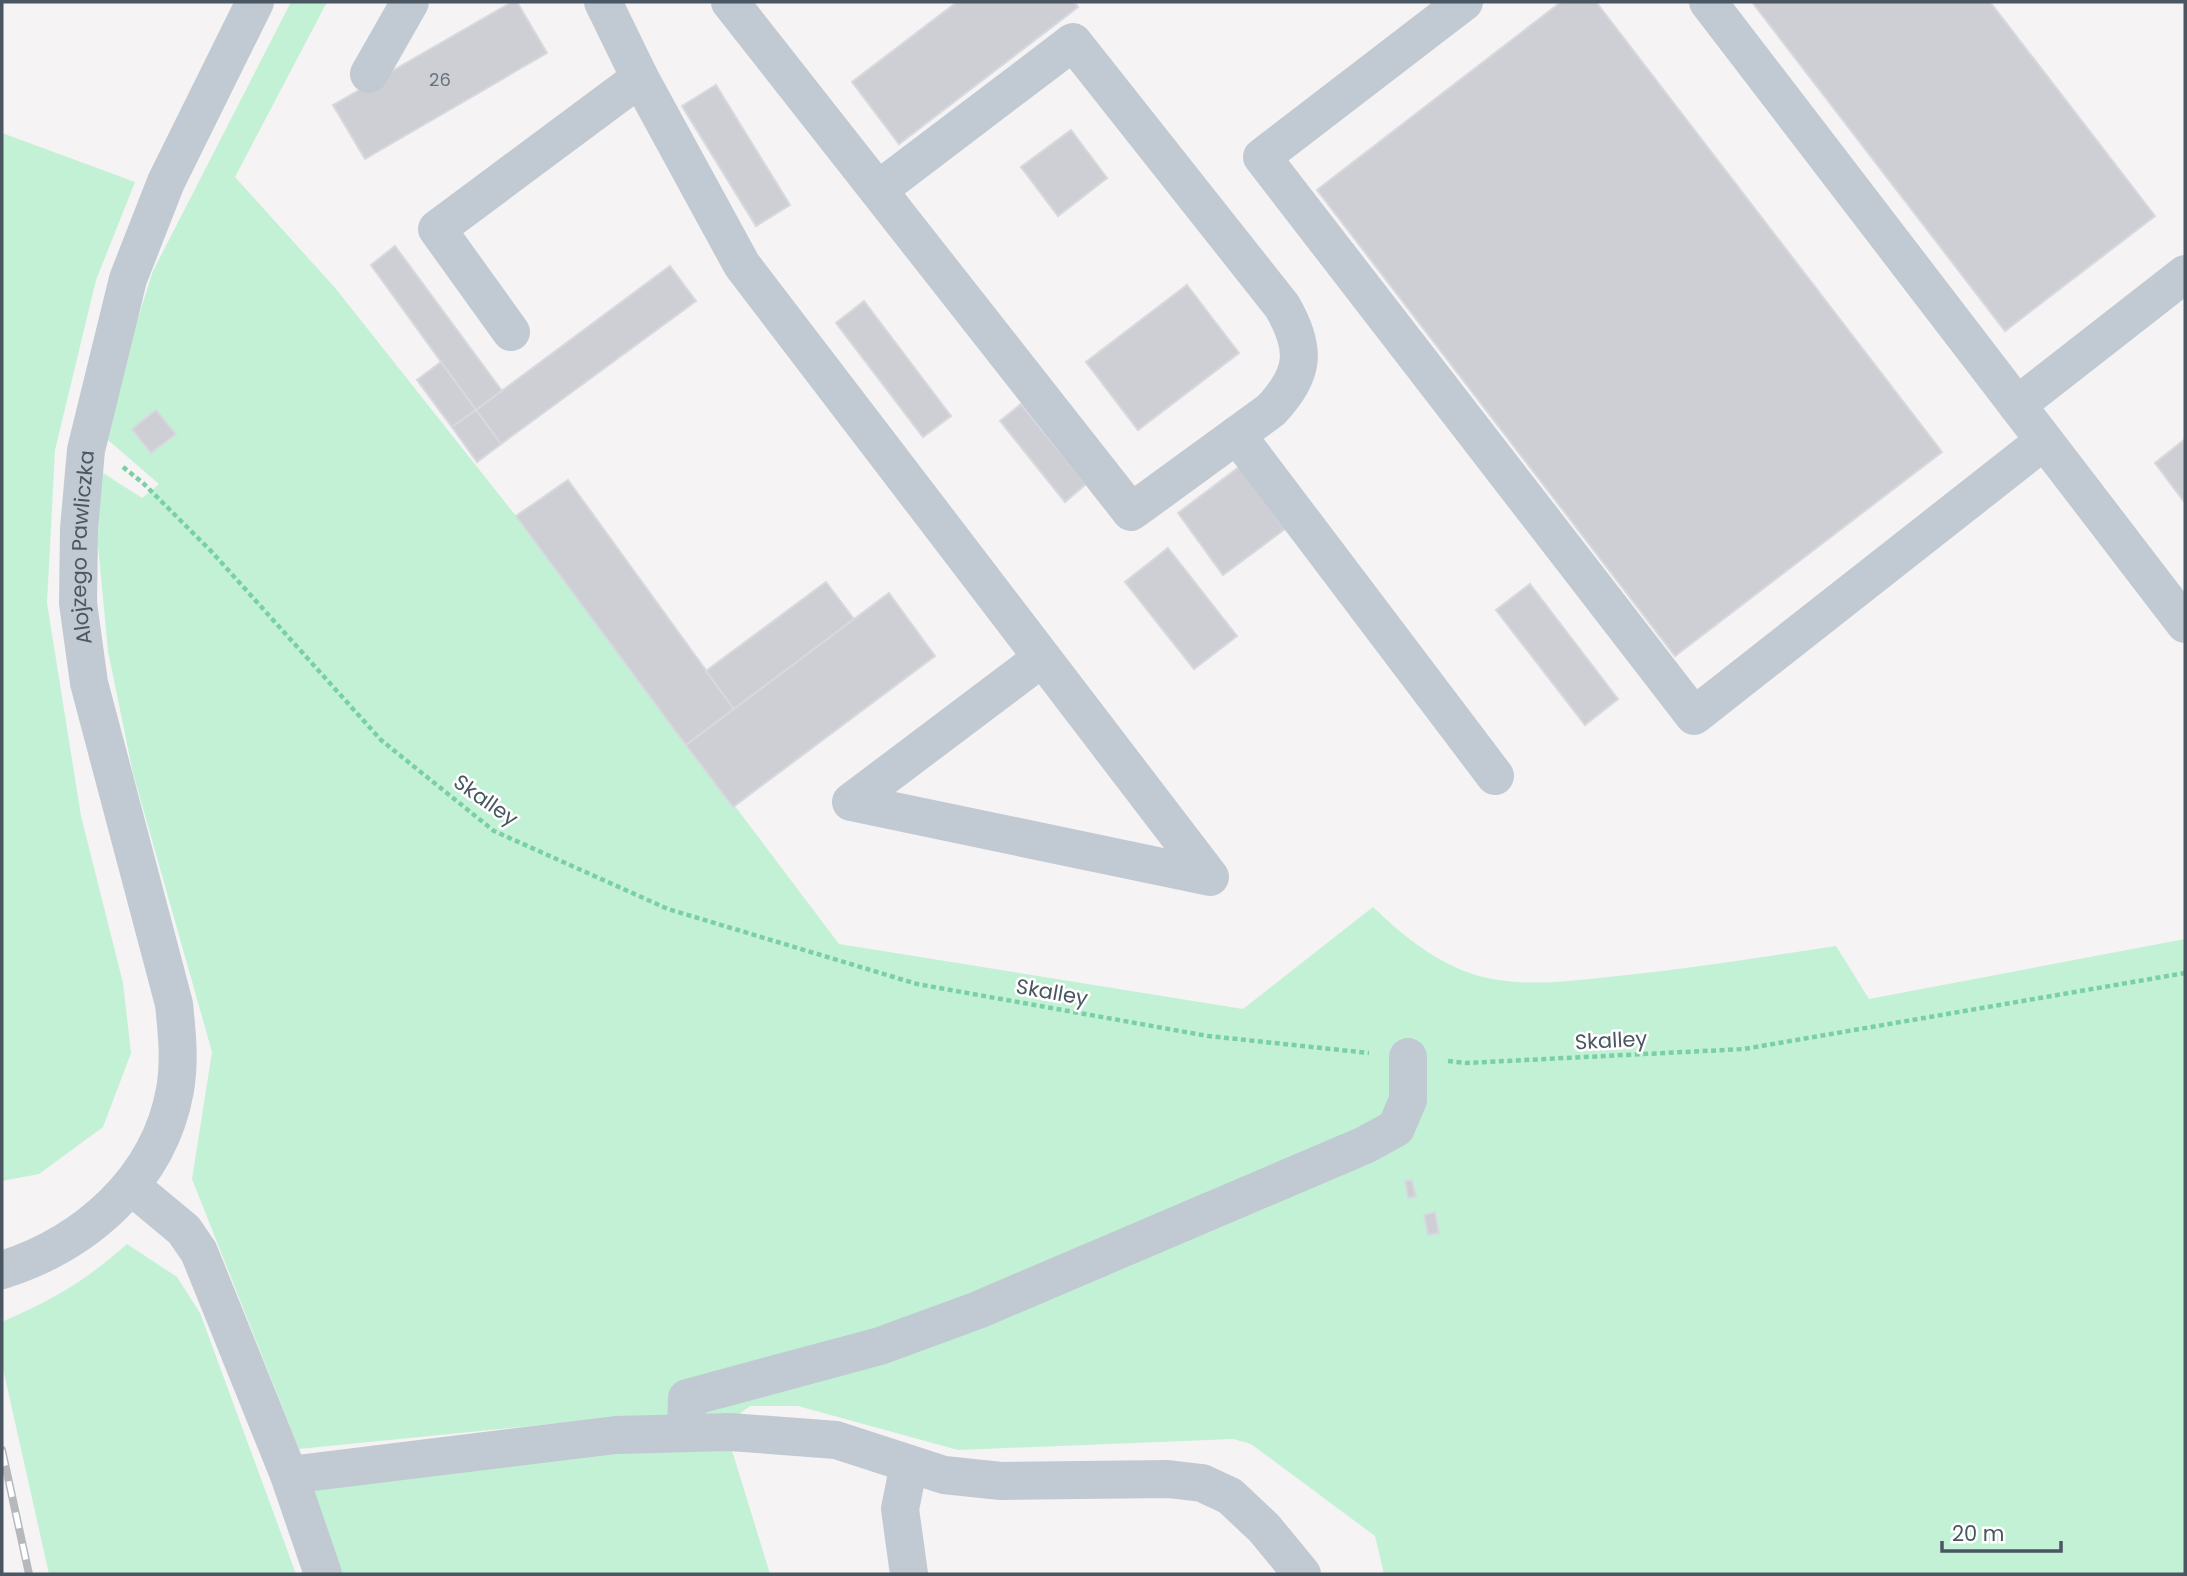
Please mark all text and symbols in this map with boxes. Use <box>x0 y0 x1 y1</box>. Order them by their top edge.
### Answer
house number: 26 <box>429 67 451 92</box>
street label: Alojzego Pawliczka <box>63 449 100 647</box>
street label: Skalley <box>448 767 524 833</box>
street label: Skalley <box>1014 971 1090 1013</box>
street label: Skalley <box>1574 1024 1648 1056</box>
scale bar <box>1942 1510 2061 1554</box>
text: 20 m <box>1952 1519 2005 1548</box>

